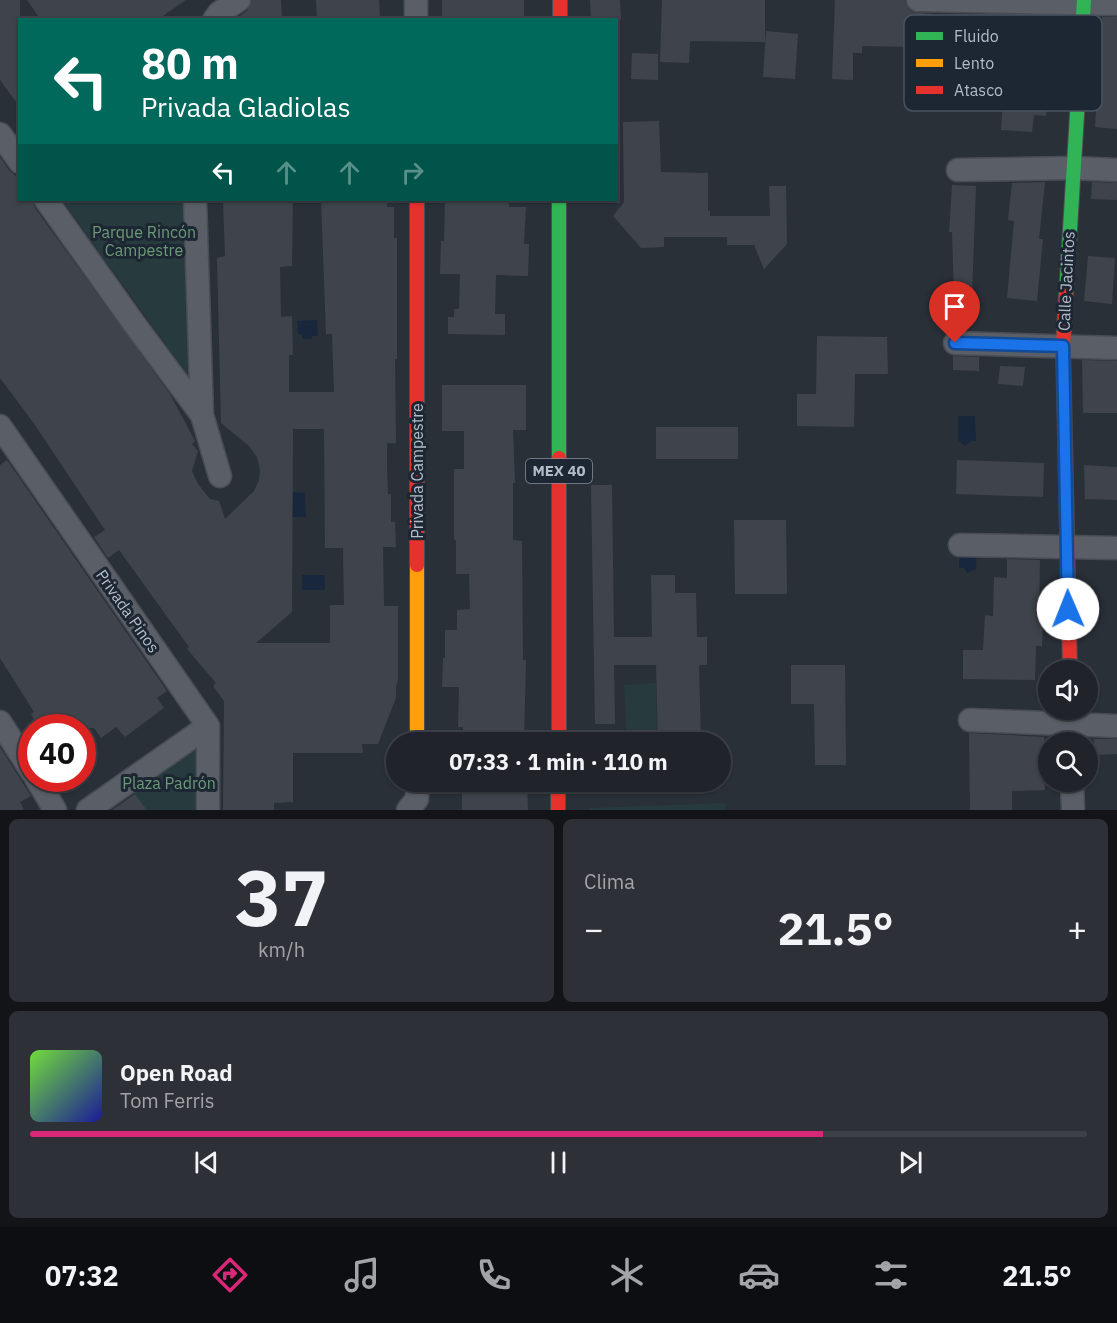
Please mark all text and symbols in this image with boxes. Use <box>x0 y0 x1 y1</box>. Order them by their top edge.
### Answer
legend <box>904 15 1102 111</box>
text: Fluido <box>954 26 999 46</box>
text: 80 m <box>141 36 239 91</box>
icon: left <box>42 42 120 120</box>
text: Lento <box>954 53 994 73</box>
text: Atasco <box>954 80 1003 100</box>
text: Privada Gladiolas <box>141 89 351 124</box>
icon: left <box>207 156 240 189</box>
icon: ahead <box>270 156 303 189</box>
icon: ahead <box>333 156 366 189</box>
icon: right <box>396 156 429 189</box>
park label: Parque Rincón Campestre <box>92 222 196 260</box>
street label: Calle Jacintos <box>1053 231 1079 331</box>
pin <box>929 281 980 343</box>
icon: arrive <box>938 290 971 323</box>
street label: Privada Campestre <box>407 403 427 539</box>
road number: MEX 40 <box>526 459 592 483</box>
street label: Privada Pinos <box>92 566 164 656</box>
position arrow <box>1036 577 1100 641</box>
map controls <box>1038 660 1098 792</box>
button: sound <box>1038 660 1098 720</box>
speed limit sign: 40 <box>18 714 96 792</box>
button: search <box>1038 732 1098 792</box>
text: 07:33 · 1 min · 110 m <box>449 747 668 776</box>
park label: Plaza Padrón <box>122 773 216 793</box>
text: 37 <box>235 846 328 947</box>
text: Clima <box>584 868 635 895</box>
text: 21.5° <box>777 899 894 957</box>
text: − <box>584 907 604 950</box>
text: + <box>1067 907 1087 950</box>
text: km/h <box>258 936 305 963</box>
text: Open Road <box>120 1058 233 1087</box>
text: Tom Ferris <box>120 1087 215 1114</box>
icon: previous <box>190 1146 223 1179</box>
icon: pause <box>542 1146 575 1179</box>
icon: next <box>894 1146 927 1179</box>
icon: directions <box>209 1254 251 1296</box>
icon: music <box>341 1254 383 1296</box>
icon: phone <box>473 1254 515 1296</box>
icon: climate <box>606 1254 648 1296</box>
icon: car <box>738 1254 780 1296</box>
icon: filters <box>870 1254 912 1296</box>
text: 07:32 <box>45 1258 119 1293</box>
text: 21.5° <box>1002 1258 1072 1293</box>

